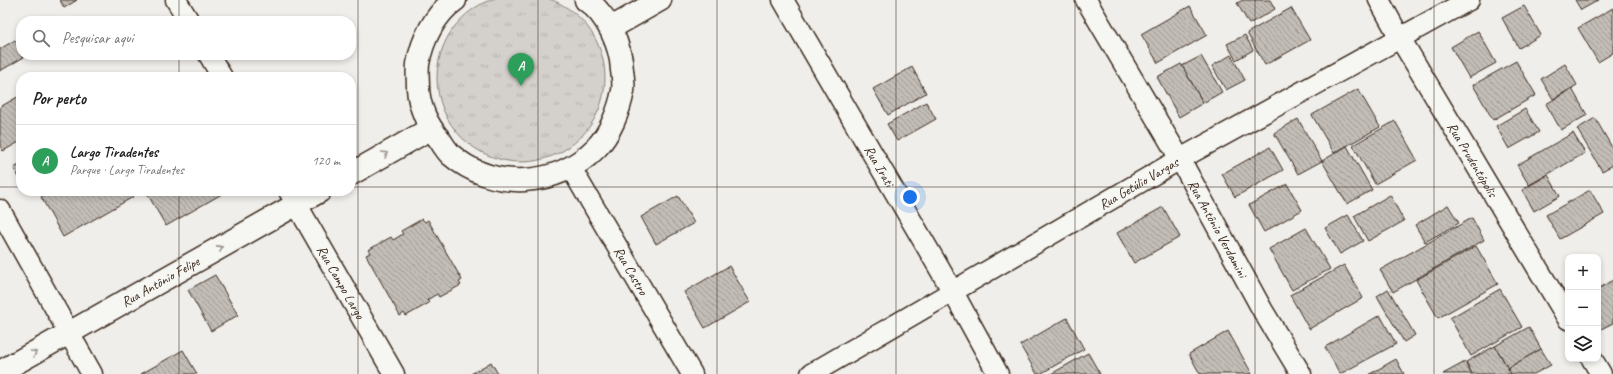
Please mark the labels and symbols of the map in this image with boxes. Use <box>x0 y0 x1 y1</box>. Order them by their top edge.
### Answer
pin: A <box>508 53 534 86</box>
street label: Rua Prudentópolis <box>1444 119 1502 201</box>
street label: Rua Irati <box>861 142 899 192</box>
one-way arrow <box>381 152 388 159</box>
street label: Rua Getúlio Vargas <box>1096 153 1182 213</box>
street label: Rua Antônio Verdamini <box>1185 177 1253 282</box>
your location <box>900 187 920 207</box>
street label: Rua Campo Largo <box>314 242 370 323</box>
street label: Rua Castro <box>610 243 653 299</box>
one-way arrow <box>216 245 223 252</box>
street label: Rua Antônio Felipe <box>118 252 204 310</box>
one-way arrow <box>30 350 37 358</box>

